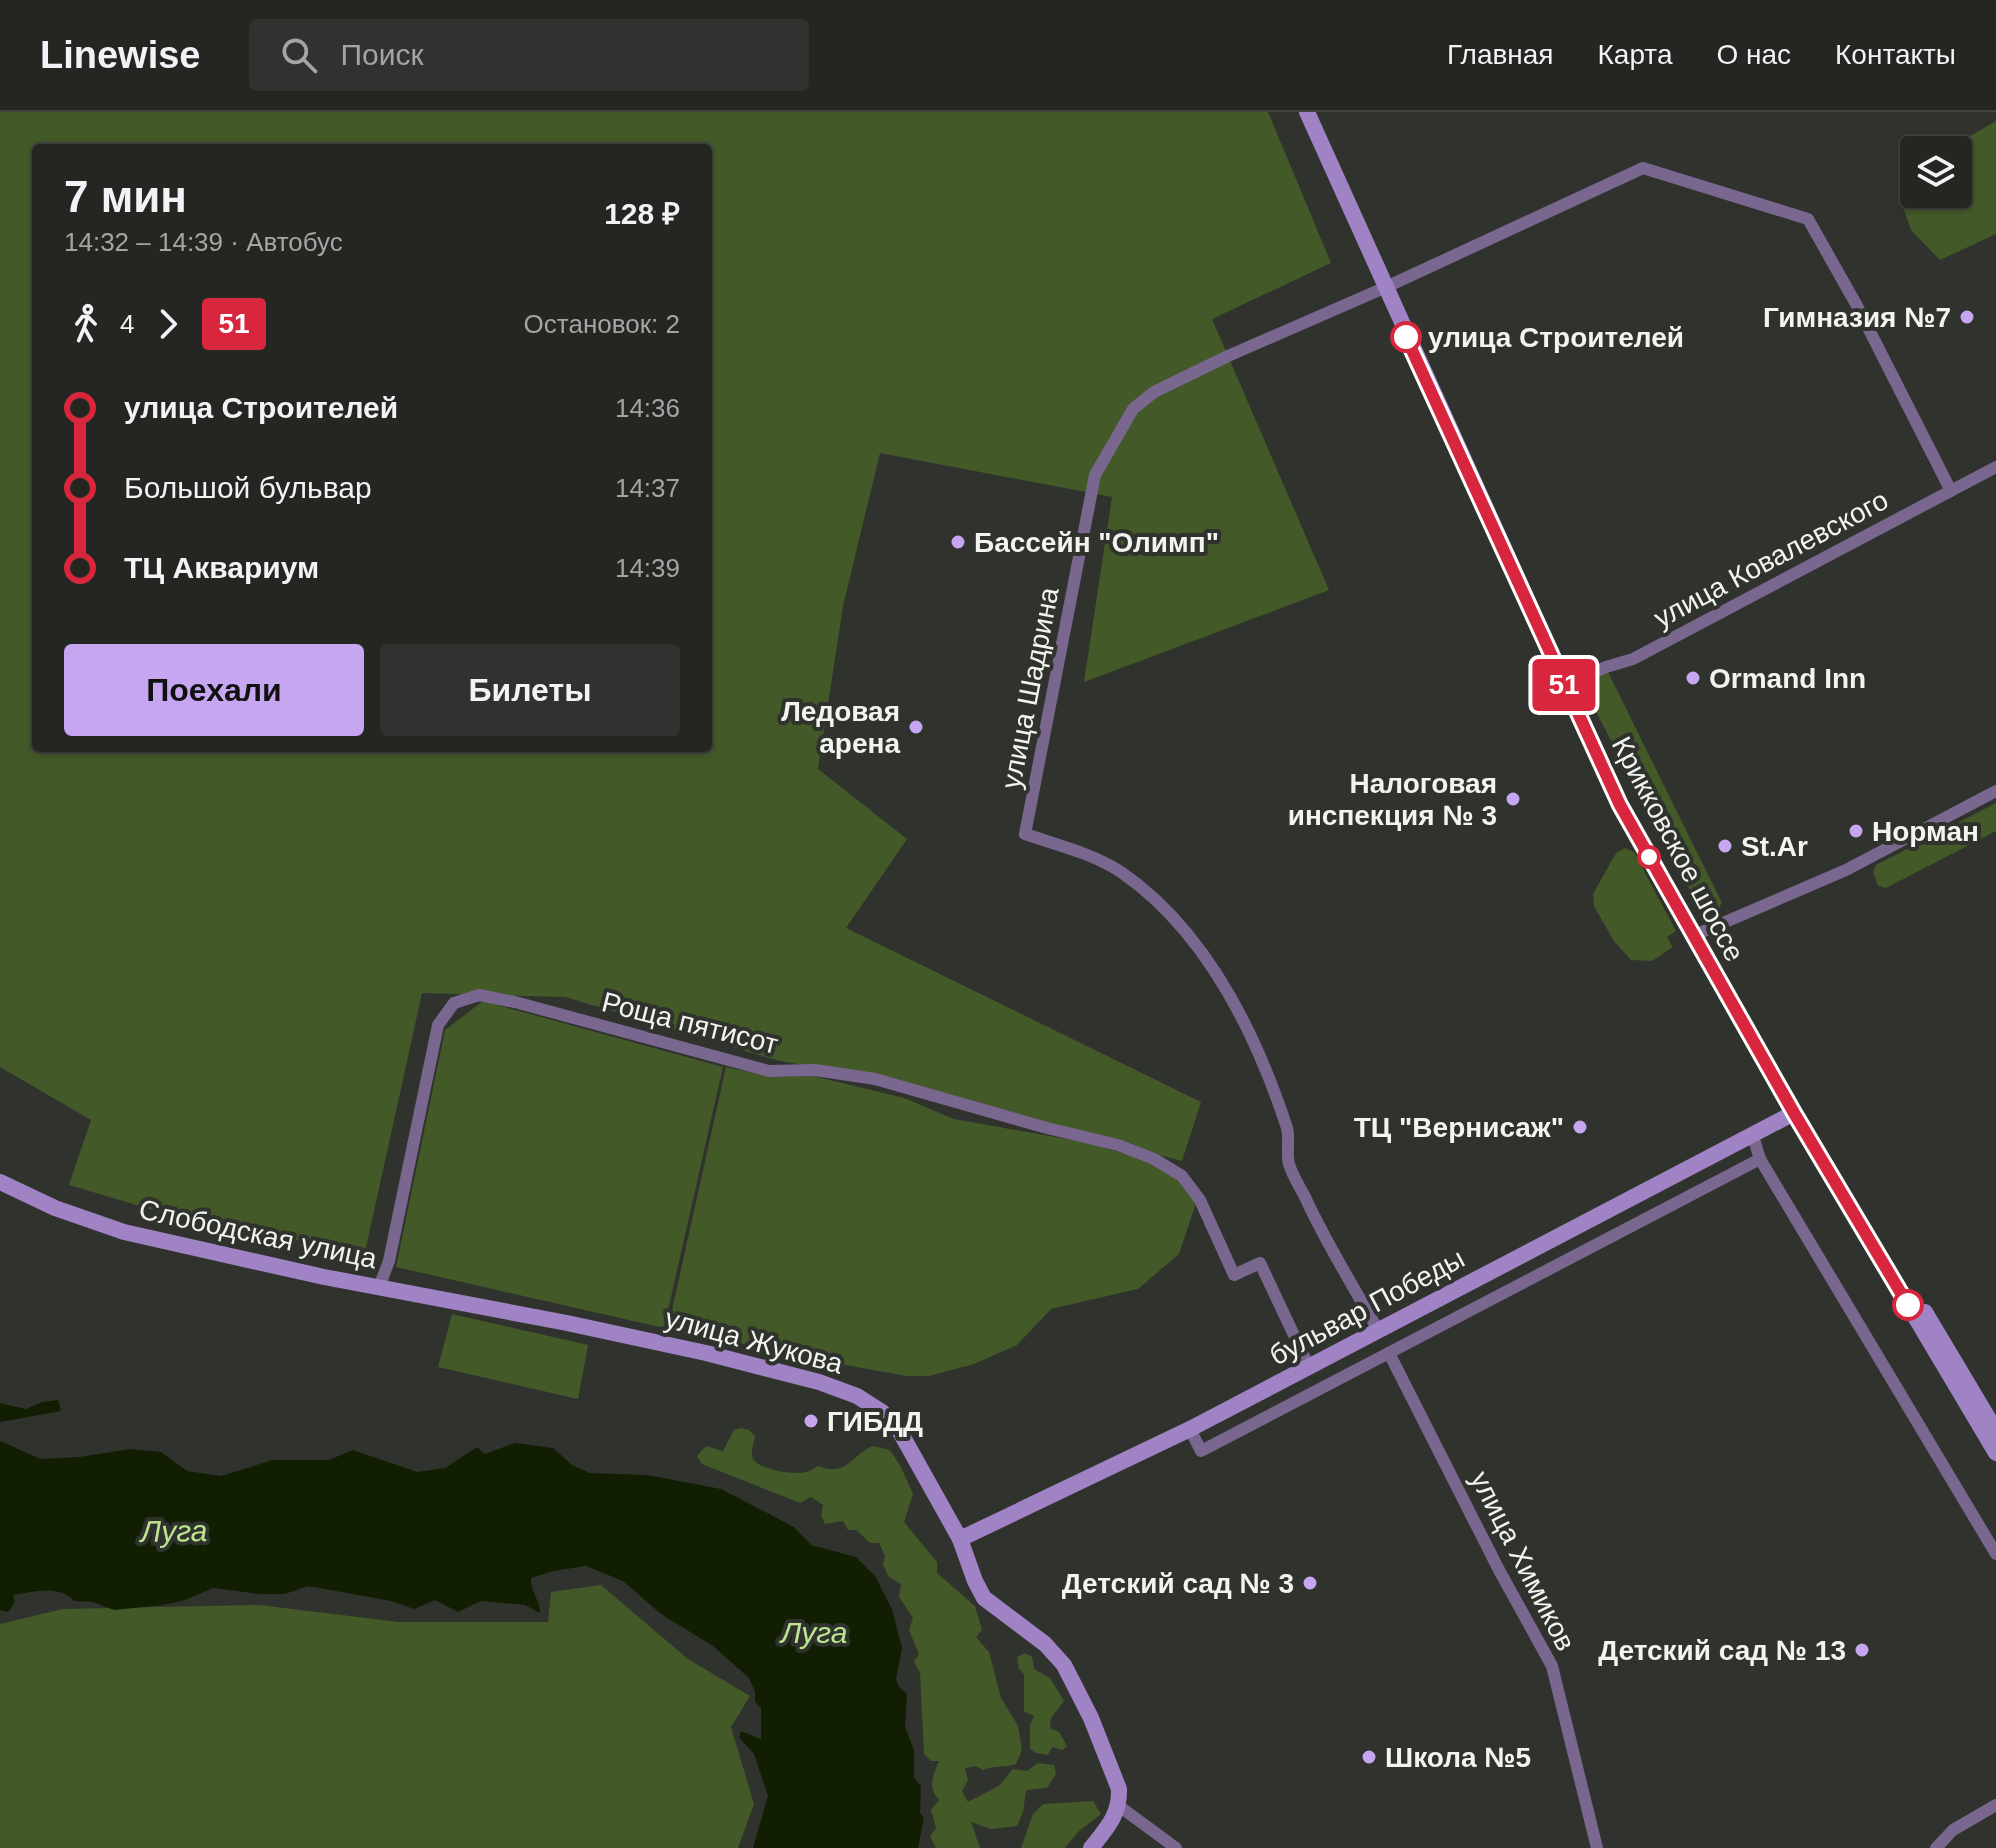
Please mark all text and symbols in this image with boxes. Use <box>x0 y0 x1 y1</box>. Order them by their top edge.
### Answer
search box <box>249 19 809 91</box>
icon: search <box>277 33 321 77</box>
text: Linewise <box>40 34 201 76</box>
text: Поиск <box>341 38 424 71</box>
text: Главная <box>1447 39 1554 70</box>
text: Карта <box>1598 39 1672 70</box>
text: О нас <box>1716 39 1791 70</box>
text: Контакты <box>1835 39 1956 70</box>
map controls <box>1900 136 1972 208</box>
button: layers <box>1900 136 1972 208</box>
text: 7 мин <box>64 172 187 221</box>
text: 128 ₽ <box>604 197 680 230</box>
text: 14:32 – 14:39 · Автобус <box>64 227 343 257</box>
icon: walk <box>64 302 108 346</box>
icon: forward <box>146 302 190 346</box>
place label: Гимназия №7 <box>1763 302 1951 333</box>
text: 51 <box>218 308 250 339</box>
marker: Гимназия №7 <box>1958 308 1976 326</box>
text: 4 <box>120 309 134 339</box>
text: Остановок: 2 <box>524 309 680 339</box>
marker: улица Строителей <box>1391 322 1421 352</box>
place label: улица Строителей <box>1428 322 1684 353</box>
text: улица Строителей <box>124 391 398 424</box>
text: 14:36 <box>615 393 680 423</box>
text: Большой бульвар <box>124 471 372 504</box>
text: 14:37 <box>615 473 680 503</box>
street label: улица Ковалевского <box>1649 484 1893 634</box>
place label: Бассейн "Олимп" <box>974 527 1219 558</box>
marker: Бассейн "Олимп" <box>949 533 967 551</box>
text: ТЦ Аквариум <box>124 551 319 584</box>
text: 14:39 <box>615 553 680 583</box>
street label: улица Шадрина <box>995 584 1065 791</box>
button: Поехали <box>64 644 364 736</box>
button: Билеты <box>380 644 680 736</box>
line badge: 51 <box>1528 659 1600 711</box>
place label: Ormand Inn <box>1709 663 1866 694</box>
text: 51 <box>1548 669 1580 700</box>
marker: Ormand Inn <box>1684 669 1702 687</box>
place label: Ледовая арена <box>781 696 900 759</box>
marker: Ледовая арена <box>907 718 925 736</box>
street label: Крикковское шоссе <box>1606 732 1750 966</box>
place label: Налоговая инспекция № 3 <box>1288 768 1497 831</box>
marker: Налоговая инспекция № 3 <box>1504 790 1522 808</box>
place label: Норман <box>1872 816 1979 847</box>
marker: Норман <box>1847 822 1865 840</box>
place label: St.Ar <box>1741 831 1808 862</box>
marker: St.Ar <box>1716 837 1734 855</box>
unlabelled marker <box>1638 846 1660 868</box>
street label: Роща пятисот <box>599 986 781 1060</box>
place label: ТЦ "Вернисаж" <box>1354 1112 1564 1143</box>
marker: ТЦ "Вернисаж" <box>1571 1118 1589 1136</box>
street label: Слободская улица <box>136 1194 380 1274</box>
street label: бульвар Победы <box>1264 1243 1470 1371</box>
unlabelled marker <box>1893 1290 1923 1320</box>
street label: улица Жукова <box>662 1302 847 1380</box>
place label: ГИБДД <box>827 1406 923 1437</box>
marker: ГИБДД <box>802 1412 820 1430</box>
street label: улица Химиков <box>1464 1466 1582 1656</box>
water label: Луга <box>138 1514 208 1548</box>
place label: Детский сад № 3 <box>1062 1568 1294 1599</box>
marker: Детский сад № 3 <box>1301 1574 1319 1592</box>
water label: Луга <box>779 1616 847 1649</box>
place label: Детский сад № 13 <box>1598 1635 1846 1666</box>
marker: Детский сад № 13 <box>1853 1641 1871 1659</box>
place label: Школа №5 <box>1385 1742 1531 1773</box>
marker: Школа №5 <box>1360 1748 1378 1766</box>

